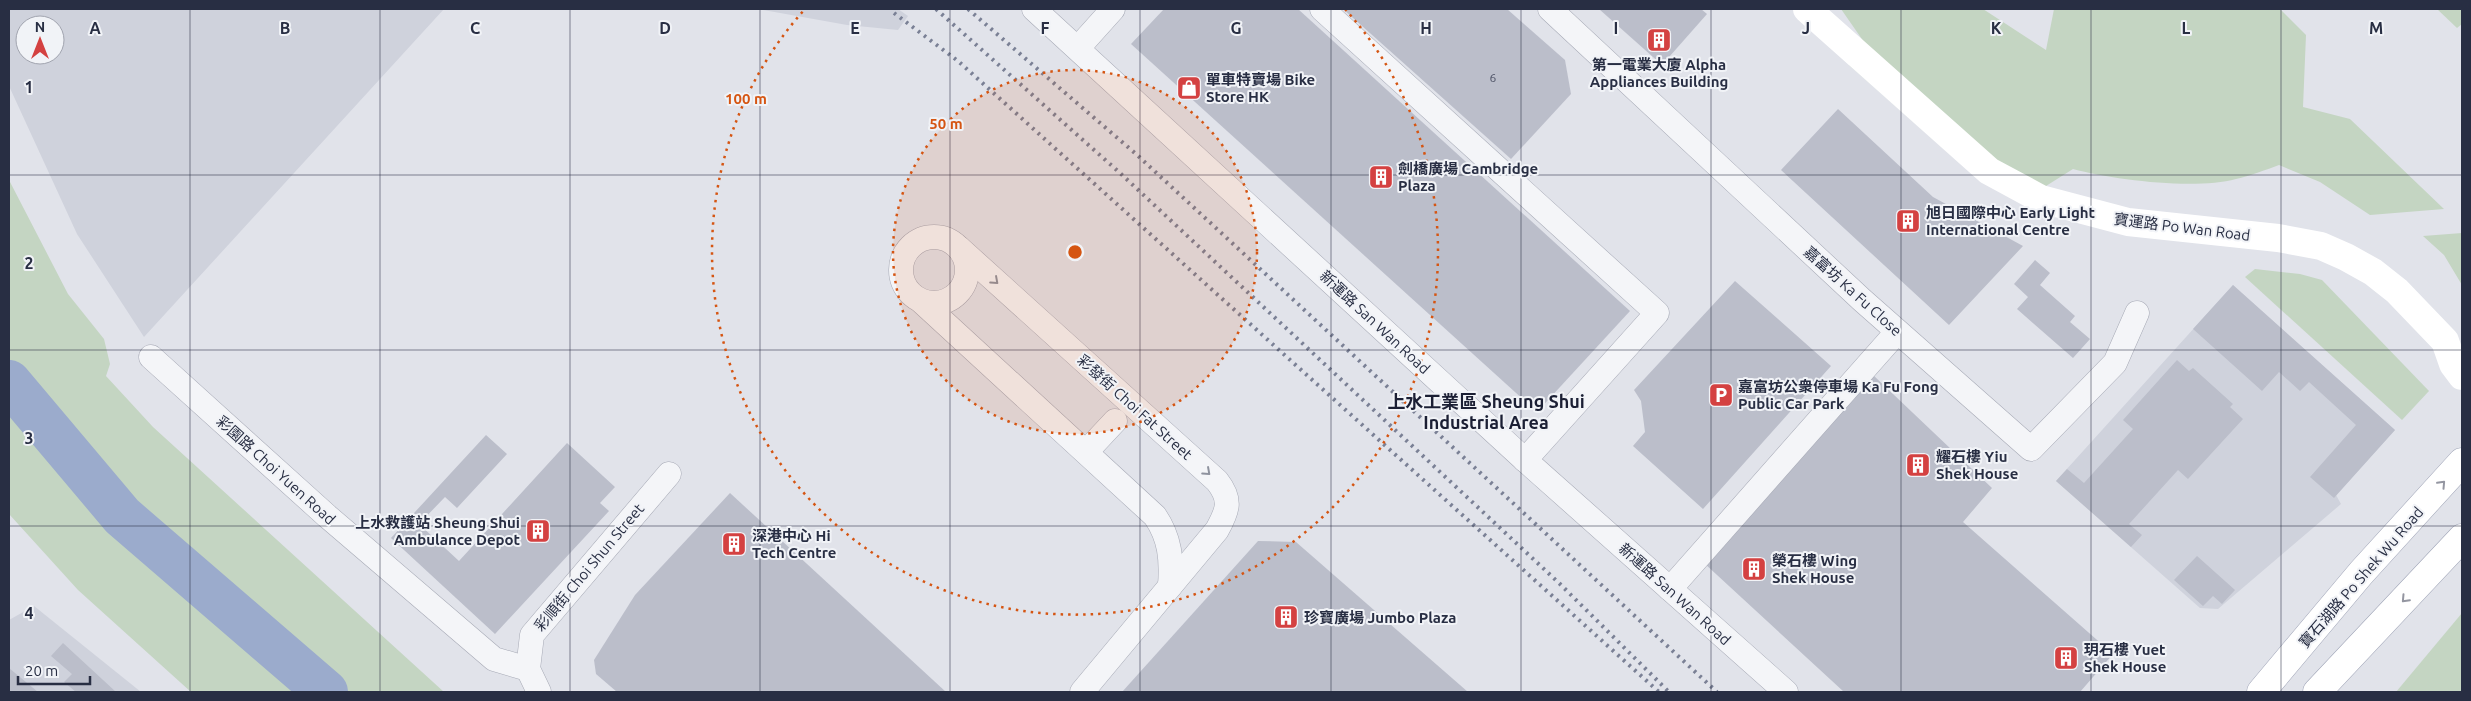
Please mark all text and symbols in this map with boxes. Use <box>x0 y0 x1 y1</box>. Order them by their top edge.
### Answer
north arrow <box>15 15 65 65</box>
text: N <box>35 19 45 35</box>
text: A <box>89 19 101 37</box>
text: B <box>280 19 290 37</box>
text: C <box>470 19 480 37</box>
text: D <box>659 19 671 37</box>
text: E <box>850 19 860 37</box>
text: F <box>1041 19 1050 37</box>
text: G <box>1230 19 1242 37</box>
text: H <box>1420 19 1432 37</box>
text: I <box>1614 19 1618 37</box>
text: J <box>1802 19 1810 37</box>
text: K <box>1991 19 2002 37</box>
text: L <box>2182 19 2191 37</box>
text: M <box>2369 19 2383 37</box>
building icon: 第一電業大廈 Alpha Appliances Building <box>1646 27 1672 53</box>
place label: 第一電業大廈 Alpha Appliances Building <box>1590 56 1728 90</box>
place label: 單車特賣場 Bike Store HK <box>1206 71 1315 105</box>
house number: 6 <box>1490 71 1497 84</box>
shop icon: 單車特賣場 Bike Store HK <box>1176 75 1202 101</box>
text: 1 <box>24 78 34 96</box>
text: 100 m <box>725 90 767 107</box>
text: 50 m <box>929 115 963 132</box>
place label: 劍橋廣場 Cambridge Plaza <box>1398 160 1538 194</box>
building icon: 劍橋廣場 Cambridge Plaza <box>1368 164 1394 190</box>
place label: 旭日國際中心 Early Light International Centre <box>1926 204 2096 238</box>
building icon: 旭日國際中心 Early Light International Centre <box>1895 208 1921 234</box>
street label: 寶運路 Po Wan Road <box>2113 210 2251 244</box>
centre of rings <box>1066 243 1084 261</box>
street label: 嘉富坊 Ka Fu Close <box>1801 243 1905 339</box>
text: 2 <box>24 254 34 272</box>
street label: 新運路 San Wan Road <box>1317 267 1433 377</box>
one-way arrow <box>990 275 999 284</box>
street label: 彩發街 Choi Fat Street <box>1074 351 1196 463</box>
place label: 嘉富坊公衆停車場 Ka Fu Fong Public Car Park <box>1738 378 1939 412</box>
parking icon: 嘉富坊公衆停車場 Ka Fu Fong Public Car Park <box>1708 382 1734 408</box>
district label: 上水工業區 Sheung Shui Industrial Area <box>1387 391 1585 432</box>
street label: 彩園路 Choi Yuen Road <box>213 412 339 528</box>
text: 3 <box>24 429 34 447</box>
place label: 耀石樓 Yiu Shek House <box>1936 448 2018 482</box>
building icon: 耀石樓 Yiu Shek House <box>1905 452 1931 478</box>
one-way arrow <box>1202 466 1211 475</box>
one-way arrow <box>2436 481 2445 490</box>
street label: 彩順街 Choi Shun Street <box>531 500 647 634</box>
street label: 寶石湖路 Po Shek Wu Road <box>2295 503 2427 651</box>
place label: 上水救護站 Sheung Shui Ambulance Depot <box>355 514 521 548</box>
building icon: 上水救護站 Sheung Shui Ambulance Depot <box>525 518 551 544</box>
place label: 深港中心 Hi Tech Centre <box>752 527 836 561</box>
building icon: 深港中心 Hi Tech Centre <box>721 531 747 557</box>
street label: 新運路 San Wan Road <box>1616 540 1734 648</box>
place label: 榮石樓 Wing Shek House <box>1772 552 1857 586</box>
building icon: 榮石樓 Wing Shek House <box>1741 556 1767 582</box>
one-way arrow <box>2402 594 2411 603</box>
text: 4 <box>24 604 34 622</box>
building icon: 珍寶廣場 Jumbo Plaza <box>1273 604 1299 630</box>
place label: 珍寶廣場 Jumbo Plaza <box>1304 609 1456 626</box>
place label: 玥石樓 Yuet Shek House <box>2084 641 2166 675</box>
building icon: 玥石樓 Yuet Shek House <box>2053 645 2079 671</box>
scale bar <box>18 654 90 686</box>
text: 20 m <box>25 662 58 679</box>

